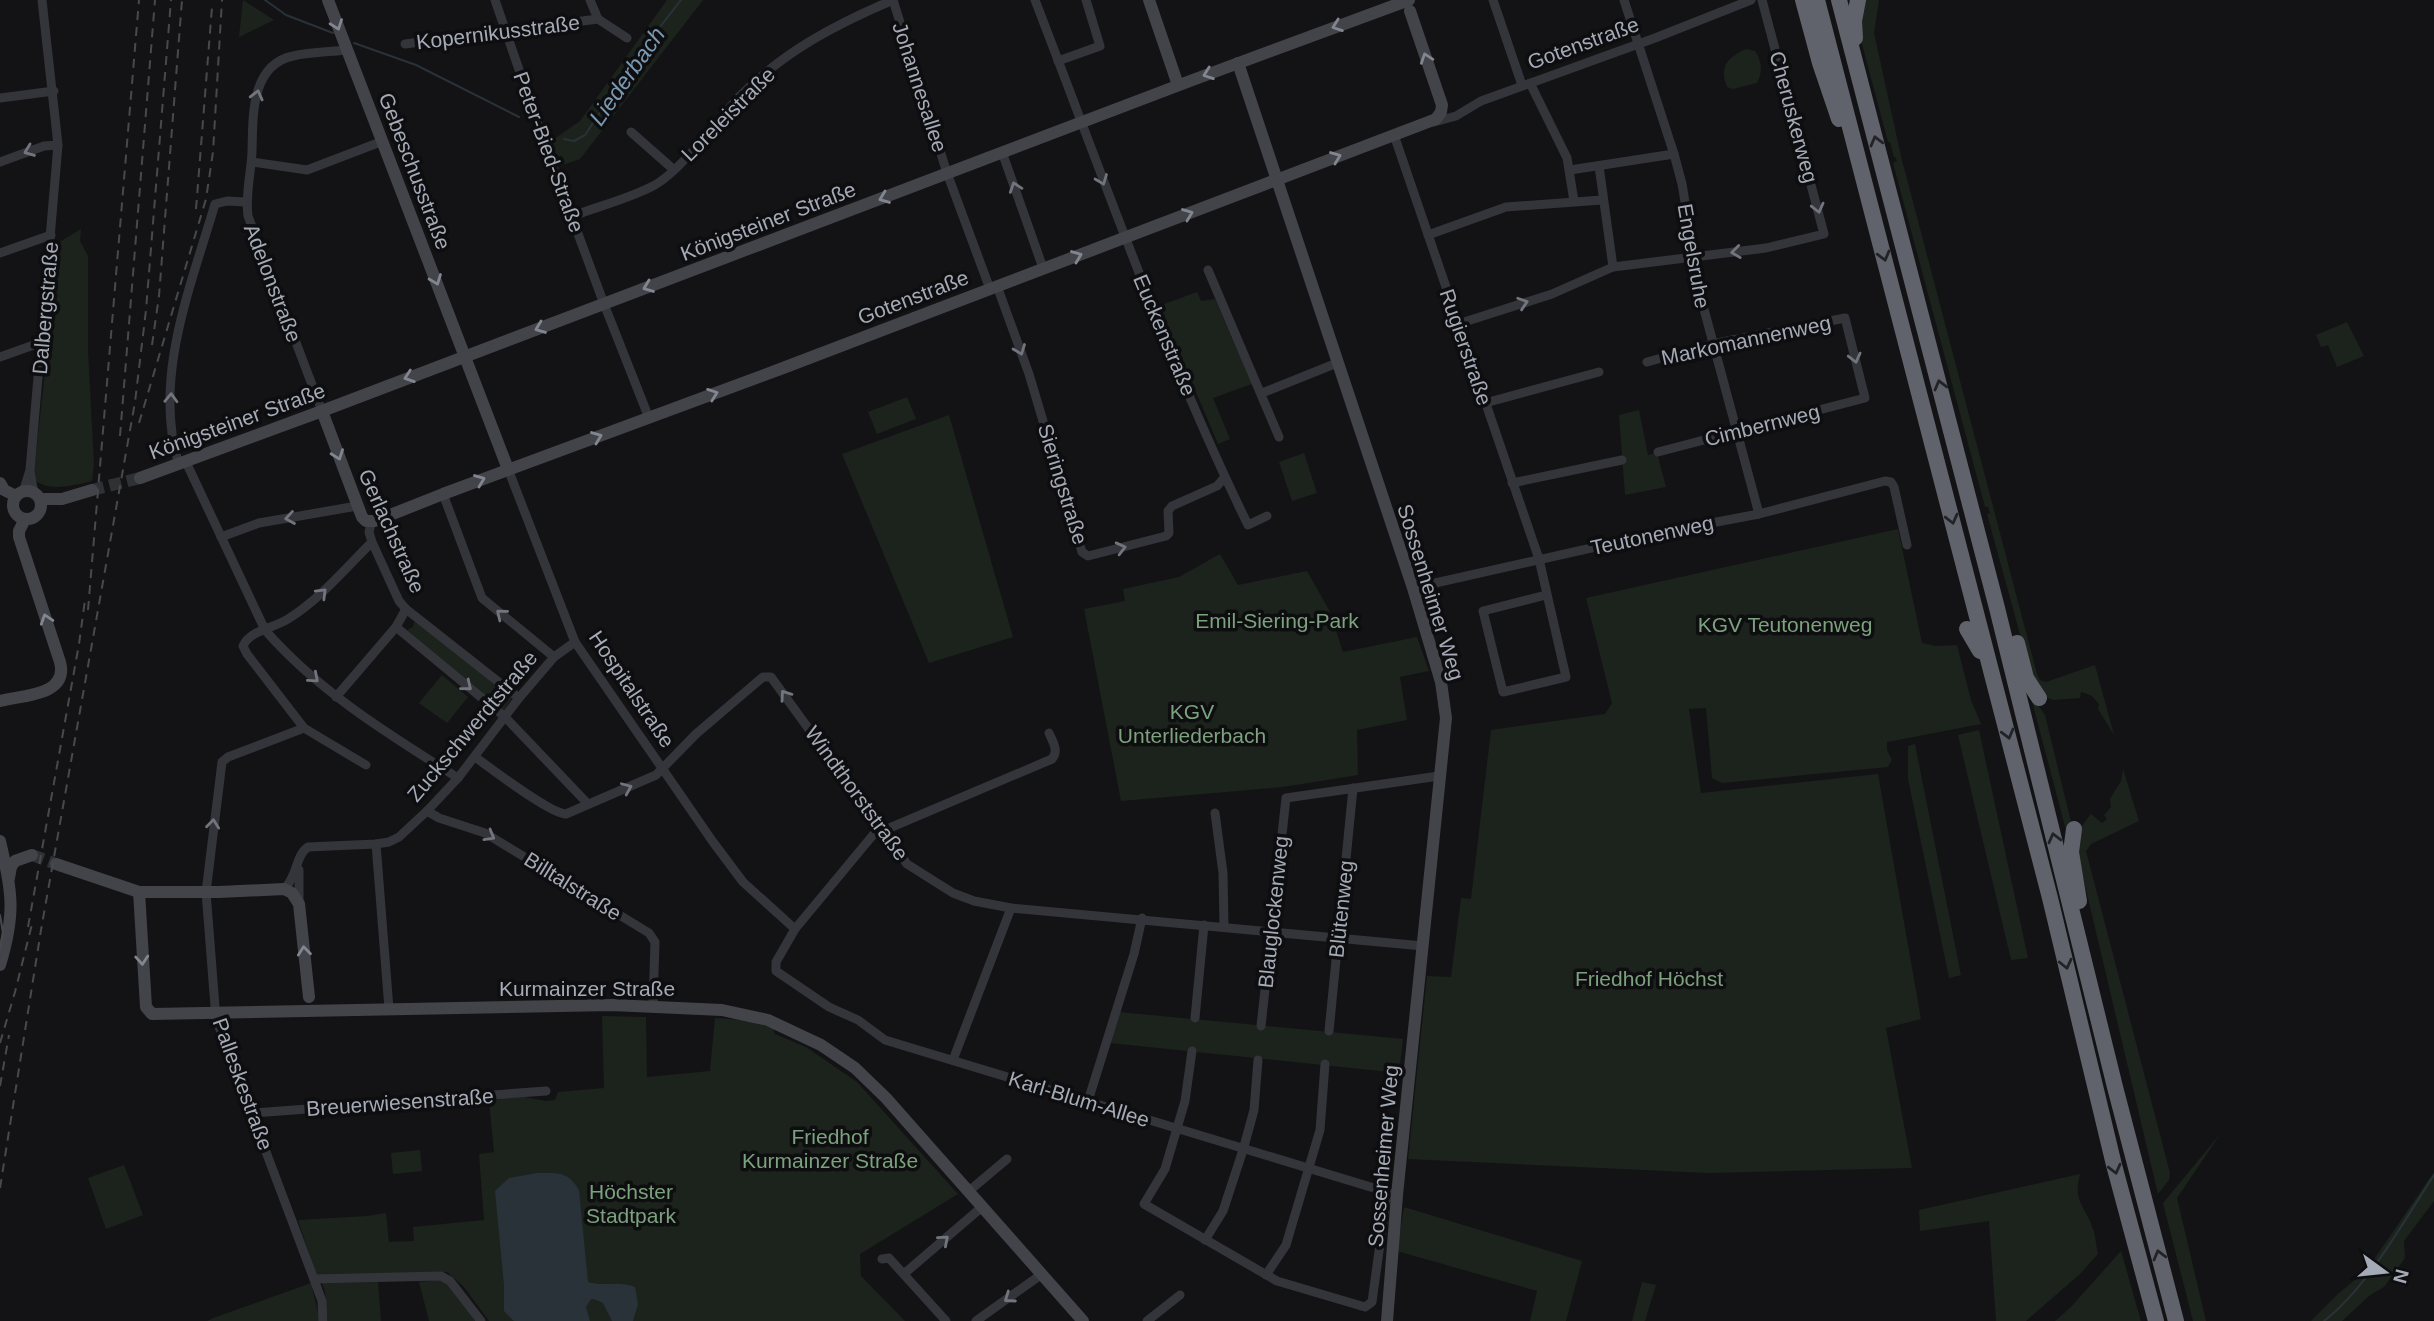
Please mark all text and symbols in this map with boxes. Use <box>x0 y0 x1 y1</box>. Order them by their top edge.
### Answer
street label: Kopernikusstraße <box>415 11 581 53</box>
street label: Gotenstraße <box>1524 12 1642 74</box>
one-way arrow <box>329 18 343 30</box>
one-way arrow <box>1331 18 1343 32</box>
street label: Johannesallee <box>888 19 952 155</box>
water label: Liederbach <box>584 22 670 130</box>
street label: Cheruskerweg <box>1765 49 1823 185</box>
one-way arrow <box>1420 53 1434 65</box>
street label: Loreleistraße <box>677 63 779 165</box>
one-way arrow <box>1203 66 1215 80</box>
street label: Peter-Bied-Straße <box>509 69 589 235</box>
one-way arrow <box>249 89 263 101</box>
street label: Gebeschusstraße <box>375 90 455 252</box>
one-way arrow <box>1870 136 1884 148</box>
one-way arrow <box>23 143 35 157</box>
one-way arrow <box>1329 151 1341 165</box>
one-way arrow <box>1093 174 1107 186</box>
street label: Königsteiner Straße <box>677 177 859 265</box>
one-way arrow <box>1009 182 1023 194</box>
one-way arrow <box>878 189 890 203</box>
street label: Engelsruhe <box>1673 202 1715 310</box>
one-way arrow <box>1810 202 1824 214</box>
one-way arrow <box>1181 208 1193 222</box>
street label: Adelonstraße <box>240 221 306 345</box>
street label: Dalbergstraße <box>28 241 62 375</box>
one-way arrow <box>1730 244 1741 259</box>
one-way arrow <box>1876 249 1890 261</box>
one-way arrow <box>1071 250 1083 264</box>
street label: Gotenstraße <box>854 265 972 329</box>
street label: Euckenstraße <box>1129 271 1201 399</box>
one-way arrow <box>428 273 442 285</box>
one-way arrow <box>643 279 655 293</box>
street label: Rugierstraße <box>1435 286 1497 408</box>
one-way arrow <box>1517 297 1529 312</box>
street label: Markomannenweg <box>1659 311 1833 369</box>
one-way arrow <box>534 320 546 334</box>
one-way arrow <box>1012 344 1026 356</box>
one-way arrow <box>1847 352 1861 364</box>
one-way arrow <box>404 369 416 383</box>
street label: Königsteiner Straße <box>146 378 328 464</box>
one-way arrow <box>1934 379 1948 391</box>
one-way arrow <box>706 388 718 402</box>
one-way arrow <box>163 392 178 403</box>
street label: Cimbernweg <box>1702 400 1822 450</box>
street label: Sieringstraße <box>1034 421 1092 547</box>
one-way arrow <box>590 431 602 445</box>
one-way arrow <box>330 448 344 460</box>
street label: Gerlachstraße <box>354 466 430 596</box>
one-way arrow <box>474 474 486 488</box>
street label: Sossenheimer Weg <box>1393 501 1469 683</box>
one-way arrow <box>284 510 296 525</box>
street label: Teutonenweg <box>1589 511 1715 559</box>
one-way arrow <box>1944 513 1958 525</box>
one-way arrow <box>1115 542 1127 556</box>
one-way arrow <box>313 588 326 601</box>
park label: Emil-Siering-Park <box>1195 609 1359 632</box>
one-way arrow <box>497 610 510 622</box>
one-way arrow <box>40 613 54 625</box>
park label: KGV Teutonenweg <box>1698 613 1872 636</box>
street label: Hospitalstraße <box>585 626 679 752</box>
street label: Zuckschwerdtstraße <box>402 646 542 806</box>
one-way arrow <box>306 669 319 682</box>
one-way arrow <box>459 678 471 691</box>
one-way arrow <box>781 690 793 703</box>
park label: KGV Unterliederbach <box>1118 700 1266 747</box>
street label: Windthorststraße <box>801 722 913 864</box>
one-way arrow <box>1999 728 2014 740</box>
one-way arrow <box>619 782 632 796</box>
one-way arrow <box>206 818 221 830</box>
one-way arrow <box>483 828 496 841</box>
one-way arrow <box>2048 832 2062 844</box>
street label: Blauglockenweg <box>1254 835 1292 989</box>
street label: Billtalstraße <box>520 847 626 925</box>
street label: Blütenweg <box>1324 859 1358 959</box>
one-way arrow <box>297 945 312 956</box>
one-way arrow <box>135 955 150 966</box>
one-way arrow <box>2058 958 2072 970</box>
park label: Friedhof Höchst <box>1575 967 1723 990</box>
street label: Kurmainzer Straße <box>499 977 675 1000</box>
street label: Palleskestraße <box>208 1015 278 1153</box>
street label: Sossenheimer Weg <box>1364 1064 1402 1248</box>
street label: Karl-Blum-Allee <box>1006 1067 1152 1131</box>
street label: Breuerwiesenstraße <box>305 1084 495 1120</box>
park label: Friedhof Kurmainzer Straße <box>742 1125 918 1172</box>
one-way arrow <box>2107 1163 2121 1175</box>
park label: Höchster Stadtpark <box>586 1180 676 1227</box>
one-way arrow <box>935 1236 948 1248</box>
north arrow <box>2350 1237 2420 1307</box>
one-way arrow <box>2153 1249 2167 1261</box>
text: N <box>2389 1267 2413 1286</box>
one-way arrow <box>1004 1290 1017 1302</box>

